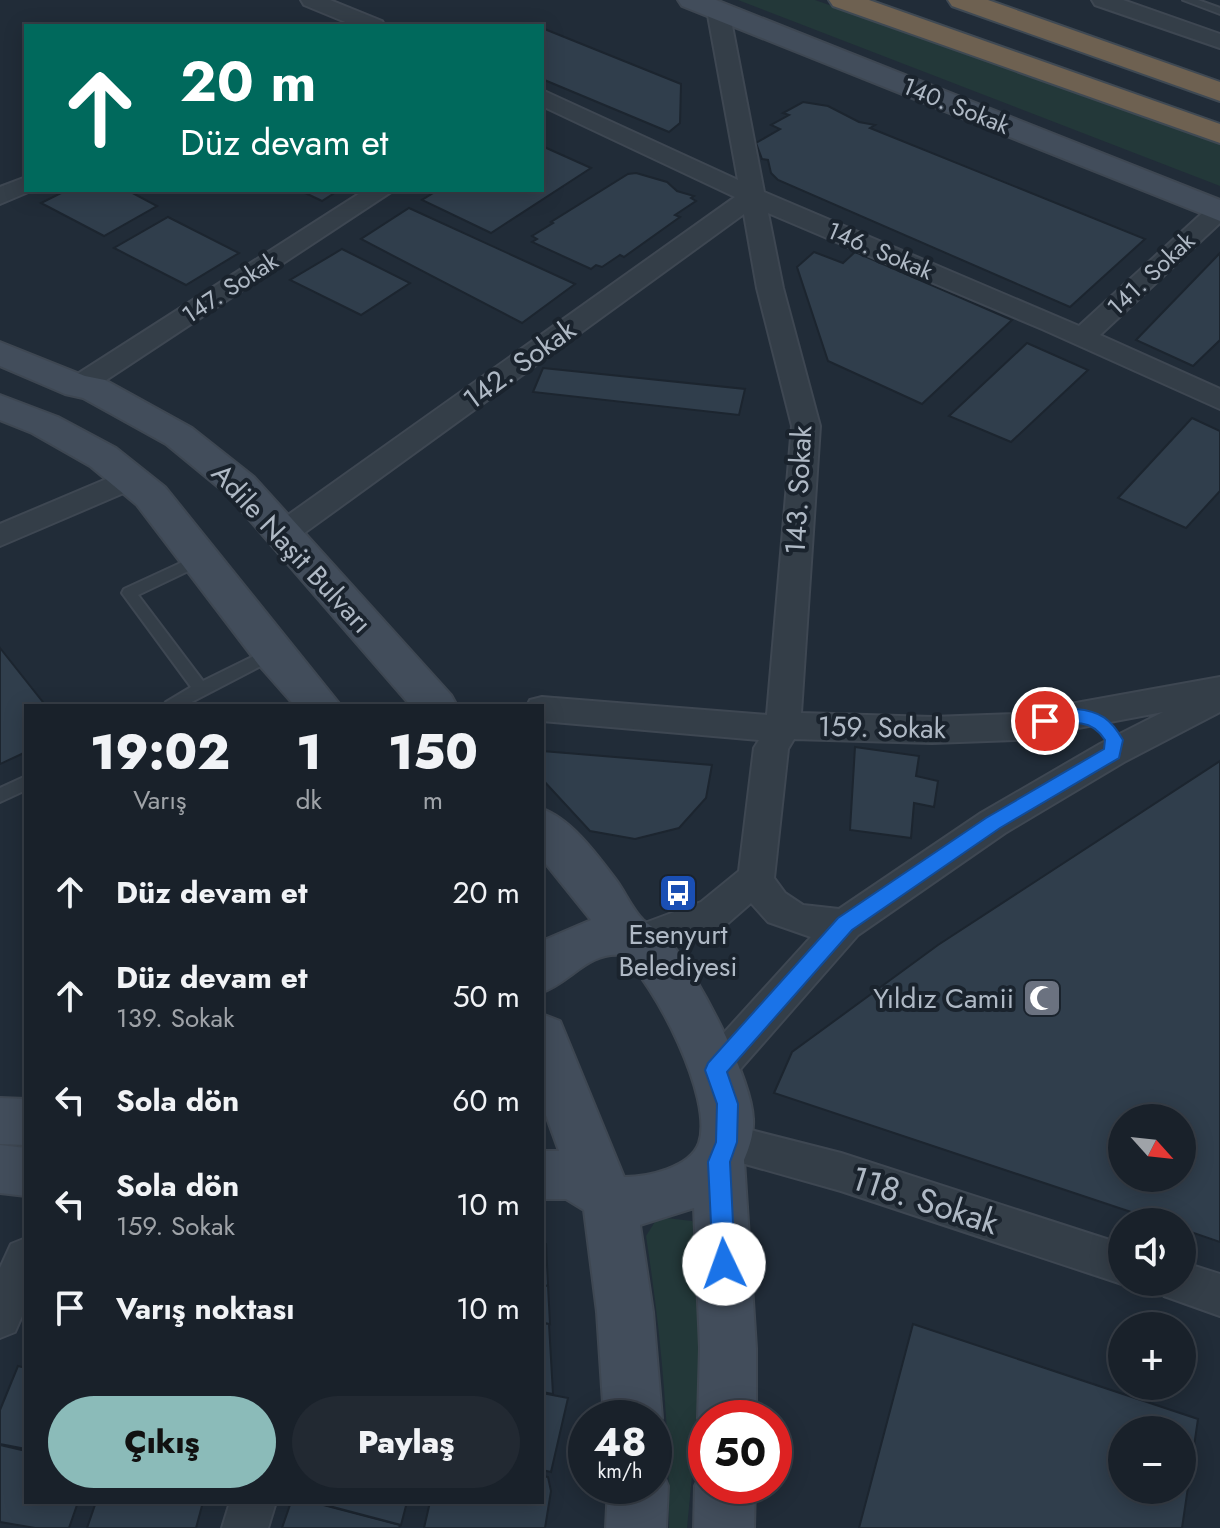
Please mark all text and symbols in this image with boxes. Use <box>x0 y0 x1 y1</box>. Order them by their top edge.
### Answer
text: 20 m <box>180 41 317 122</box>
icon: ahead <box>48 56 152 160</box>
street label: 140. Sokak <box>897 68 1015 143</box>
text: Düz devam et <box>180 116 388 168</box>
street label: 146. Sokak <box>822 213 939 289</box>
street label: 141. Sokak <box>1099 223 1203 324</box>
street label: 147. Sokak <box>175 243 285 332</box>
street label: 142. Sokak <box>454 309 585 419</box>
street label: 143. Sokak <box>775 424 822 556</box>
street label: Adile Naşit Bulvarı <box>202 454 381 643</box>
pin <box>1011 687 1079 755</box>
icon: arrive <box>1023 699 1067 743</box>
street label: 159. Sokak <box>818 706 947 749</box>
text: 19:02 <box>90 718 230 787</box>
text: 1 <box>296 718 322 787</box>
text: 150 <box>388 718 478 787</box>
text: Varış <box>133 781 187 819</box>
text: dk <box>296 781 322 819</box>
text: m <box>423 781 443 819</box>
icon: ahead <box>48 870 92 914</box>
text: Düz devam et <box>116 871 307 914</box>
text: 20 m <box>453 871 520 914</box>
bus stop icon: Esenyurt Belediyesi <box>657 872 699 914</box>
place label: Esenyurt Belediyesi <box>618 914 738 987</box>
text: Düz devam et <box>116 956 307 999</box>
icon: ahead <box>48 974 92 1018</box>
text: 50 m <box>453 975 520 1018</box>
mosque icon: Yıldız Camii <box>1021 977 1063 1019</box>
place label: Yıldız Camii <box>873 978 1014 1019</box>
text: 139. Sokak <box>116 999 234 1037</box>
icon: left <box>48 1078 92 1122</box>
text: Sola dön <box>116 1079 239 1122</box>
text: 60 m <box>452 1079 520 1122</box>
north arrow <box>1108 1104 1196 1192</box>
map controls <box>1108 1104 1196 1504</box>
street label: 118. Sokak <box>845 1154 1005 1247</box>
text: Sola dön <box>116 1164 239 1207</box>
icon: left <box>48 1182 92 1226</box>
text: 10 m <box>456 1183 520 1226</box>
text: 159. Sokak <box>116 1207 235 1245</box>
button: sound <box>1108 1208 1196 1296</box>
position arrow <box>682 1222 766 1306</box>
icon: arrive <box>48 1286 92 1330</box>
text: Varış noktası <box>116 1287 294 1330</box>
text: 10 m <box>456 1287 520 1330</box>
button: + <box>1108 1312 1196 1400</box>
button: Çıkış <box>48 1396 276 1488</box>
button: Paylaş <box>292 1396 520 1488</box>
speed limit sign: 50 <box>688 1400 792 1504</box>
text: 48 <box>594 1413 647 1471</box>
button: − <box>1108 1416 1196 1504</box>
text: km/h <box>597 1457 643 1486</box>

